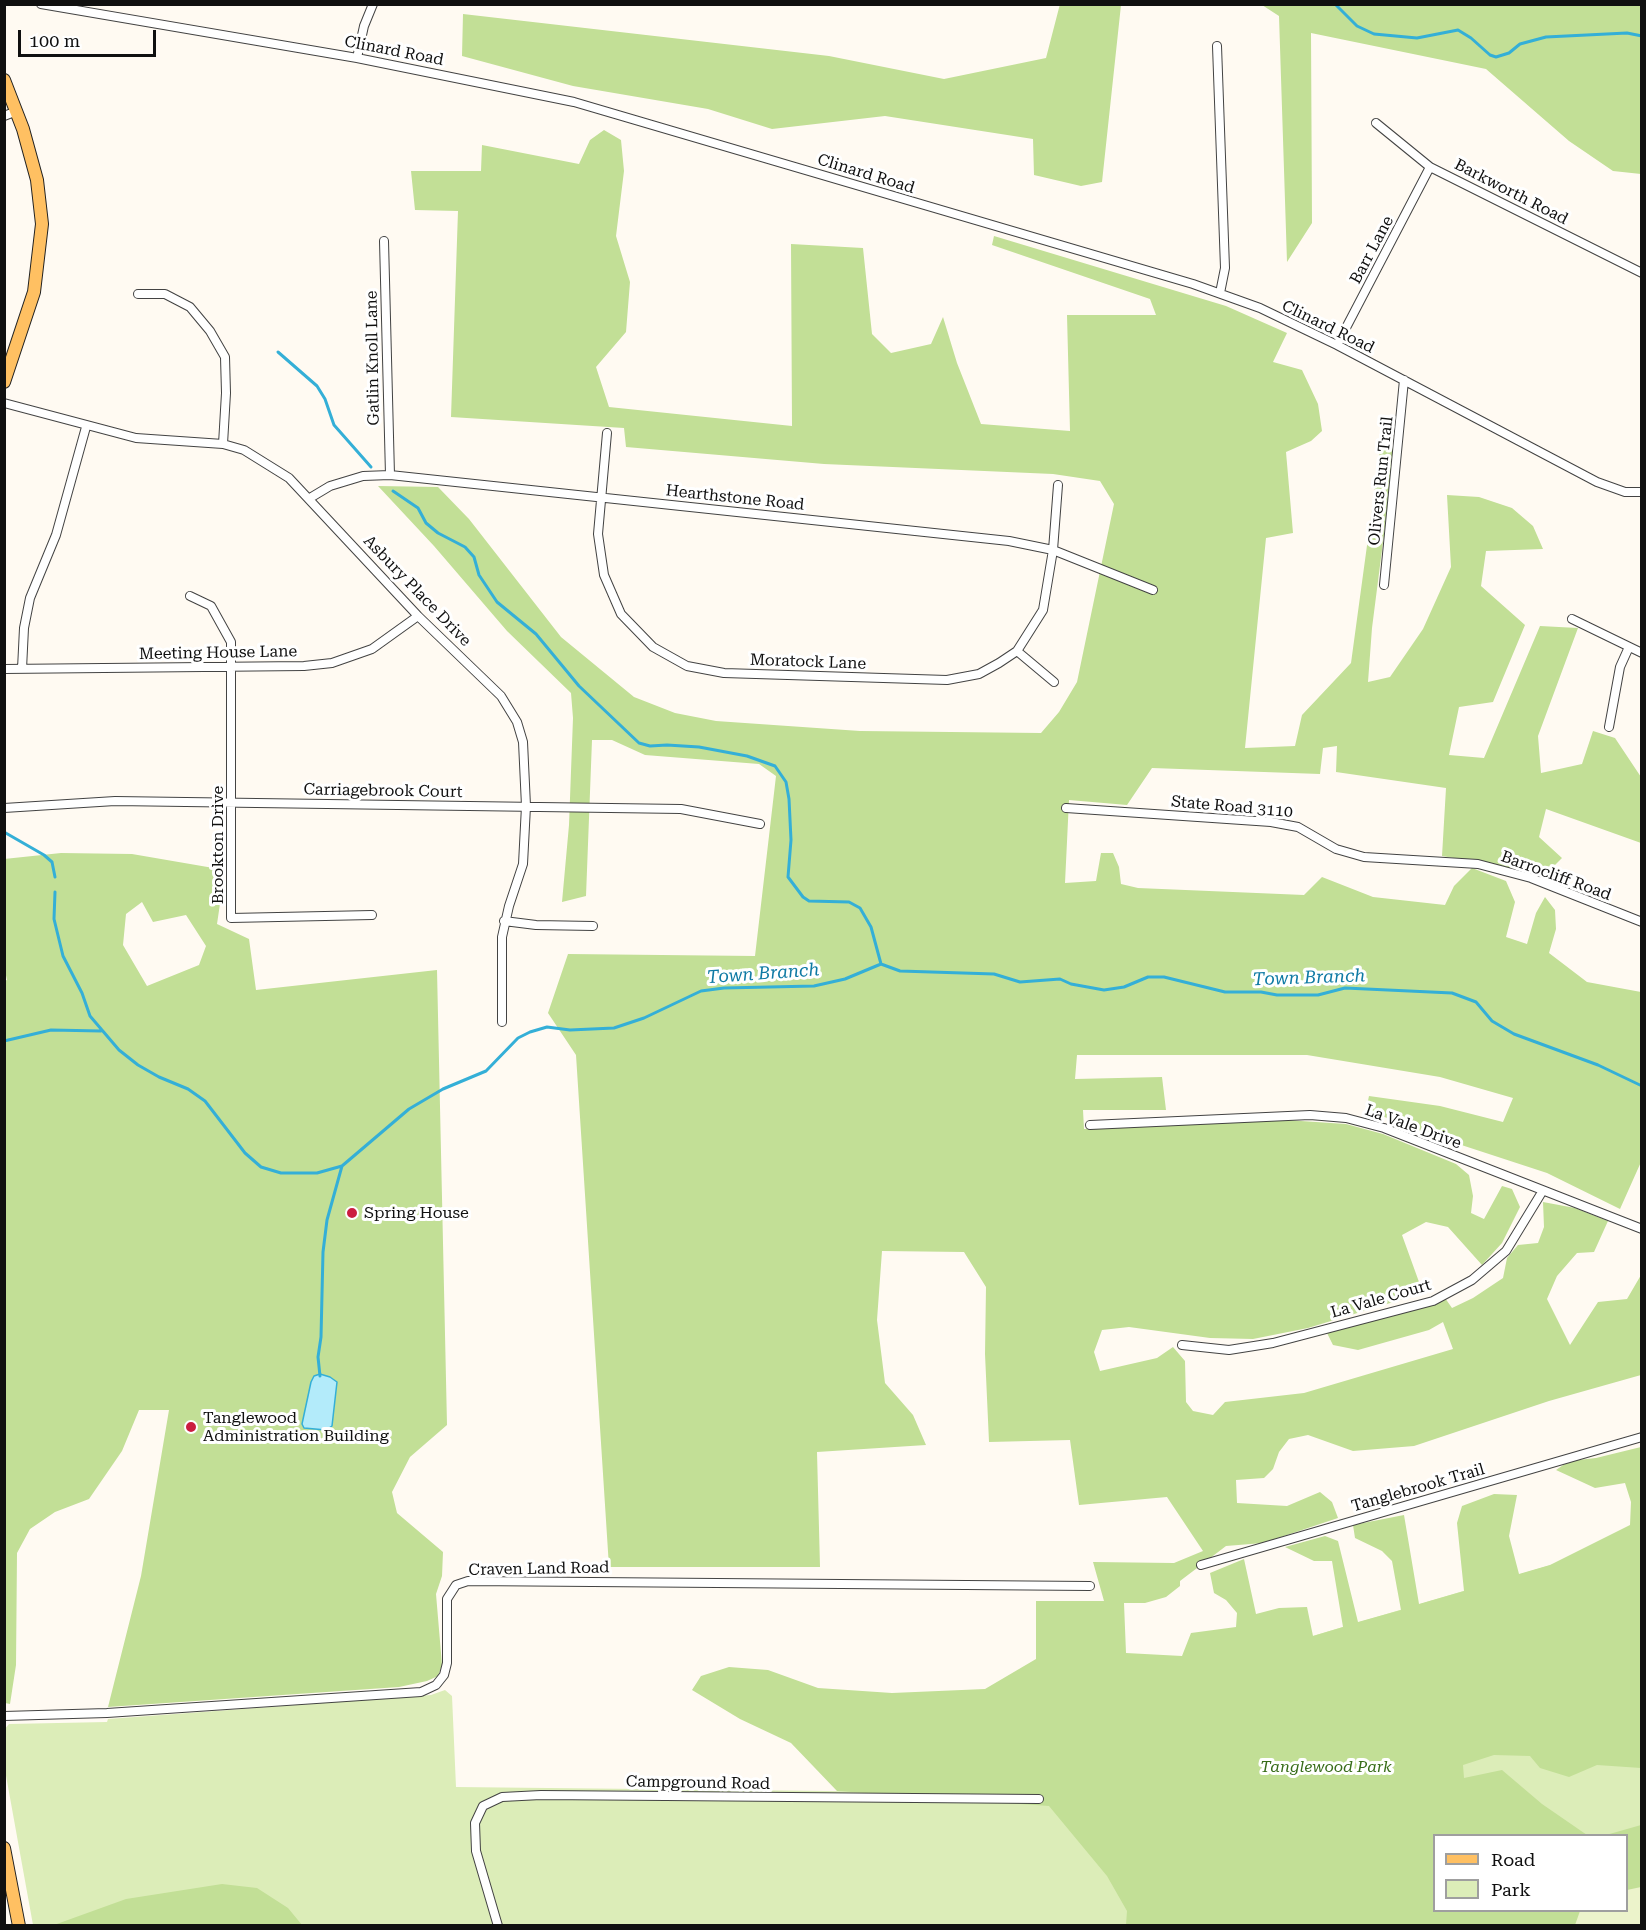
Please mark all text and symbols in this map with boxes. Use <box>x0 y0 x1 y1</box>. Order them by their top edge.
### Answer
scale bar <box>21 18 159 56</box>
text: 100 m <box>29 30 80 51</box>
street label: Clinard Road <box>343 32 445 70</box>
street label: Clinard Road <box>815 150 917 198</box>
street label: Barkworth Road <box>1451 155 1571 229</box>
street label: Barr Lane <box>1346 213 1398 287</box>
street label: Gatlin Knoll Lane <box>362 290 384 426</box>
street label: Clinard Road <box>1279 296 1377 358</box>
street label: Olivers Run Trail <box>1365 416 1397 546</box>
street label: Hearthstone Road <box>665 481 805 515</box>
street label: Asbury Place Drive <box>359 532 475 650</box>
street label: Meeting House Lane <box>139 642 297 664</box>
street label: Moratock Lane <box>749 650 867 674</box>
street label: Carriagebrook Court <box>303 780 463 802</box>
street label: Brookton Drive <box>208 786 228 904</box>
street label: State Road 3110 <box>1170 792 1294 822</box>
street label: Barrocliff Road <box>1498 847 1614 905</box>
water label: Town Branch <box>706 959 820 989</box>
water label: Town Branch <box>1252 965 1366 991</box>
street label: La Vale Drive <box>1362 1101 1464 1153</box>
place label: Spring House <box>364 1203 469 1223</box>
marker: Spring House <box>345 1206 359 1220</box>
street label: La Vale Court <box>1329 1276 1433 1322</box>
place label: Tanglewood Administration Building <box>203 1408 389 1446</box>
marker: Tanglewood Administration Building <box>184 1420 198 1434</box>
street label: Tanglebrook Trail <box>1349 1460 1487 1516</box>
street label: Craven Land Road <box>468 1558 610 1580</box>
park label: Tanglewood Park <box>1260 1757 1392 1777</box>
street label: Campground Road <box>626 1772 770 1794</box>
legend <box>1433 1834 1628 1912</box>
text: Road <box>1491 1849 1535 1870</box>
text: Park <box>1491 1879 1531 1900</box>

